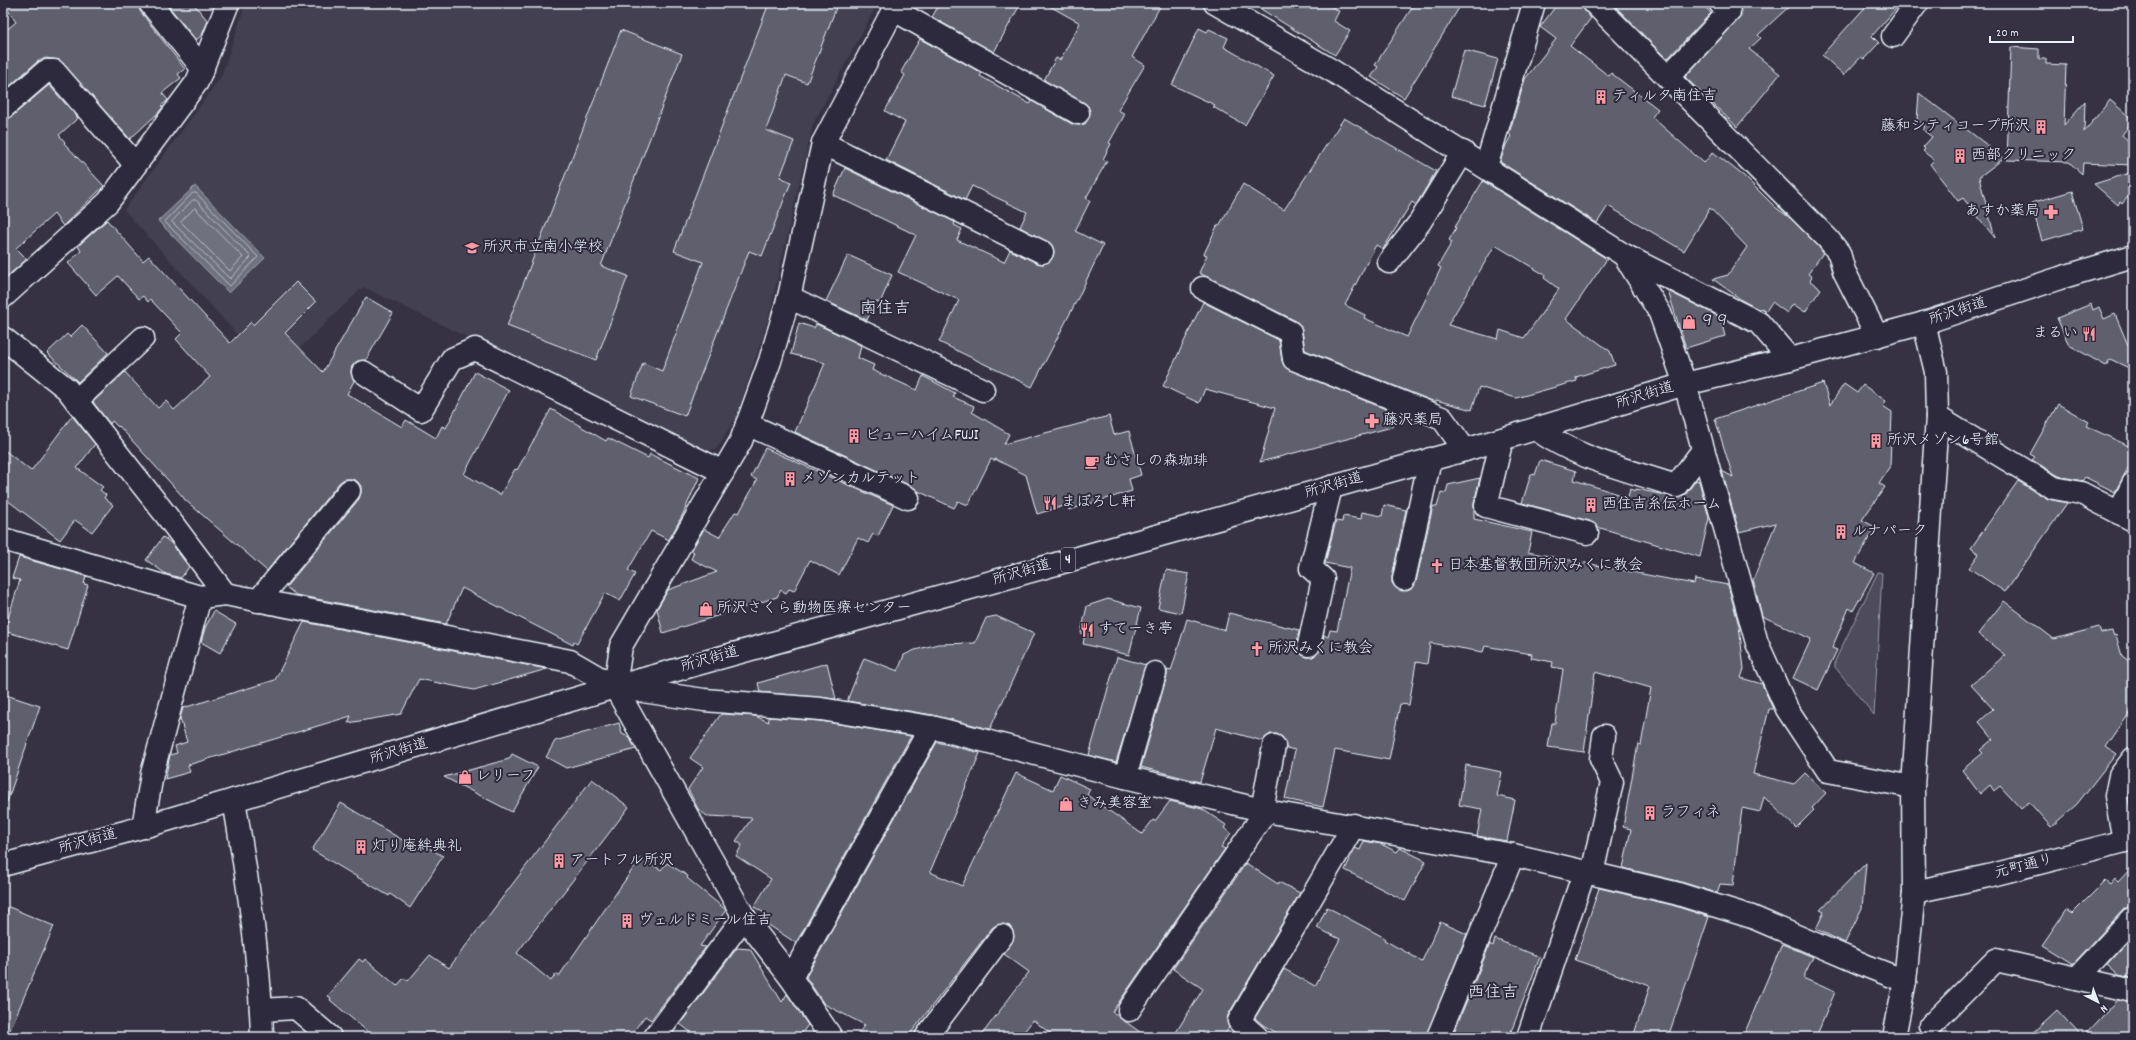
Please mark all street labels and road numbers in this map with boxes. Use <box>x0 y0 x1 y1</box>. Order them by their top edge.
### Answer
street label: 所沢街道 <box>1926 292 1990 332</box>
street label: 所沢街道 <box>1613 377 1677 415</box>
street label: 所沢街道 <box>1302 467 1366 505</box>
road number: 4 <box>1061 548 1075 572</box>
street label: 所沢街道 <box>990 554 1054 592</box>
street label: 所沢街道 <box>678 641 742 679</box>
street label: 所沢街道 <box>367 733 431 771</box>
street label: 所沢街道 <box>56 824 120 860</box>
street label: 元町通り <box>1992 849 2056 885</box>

